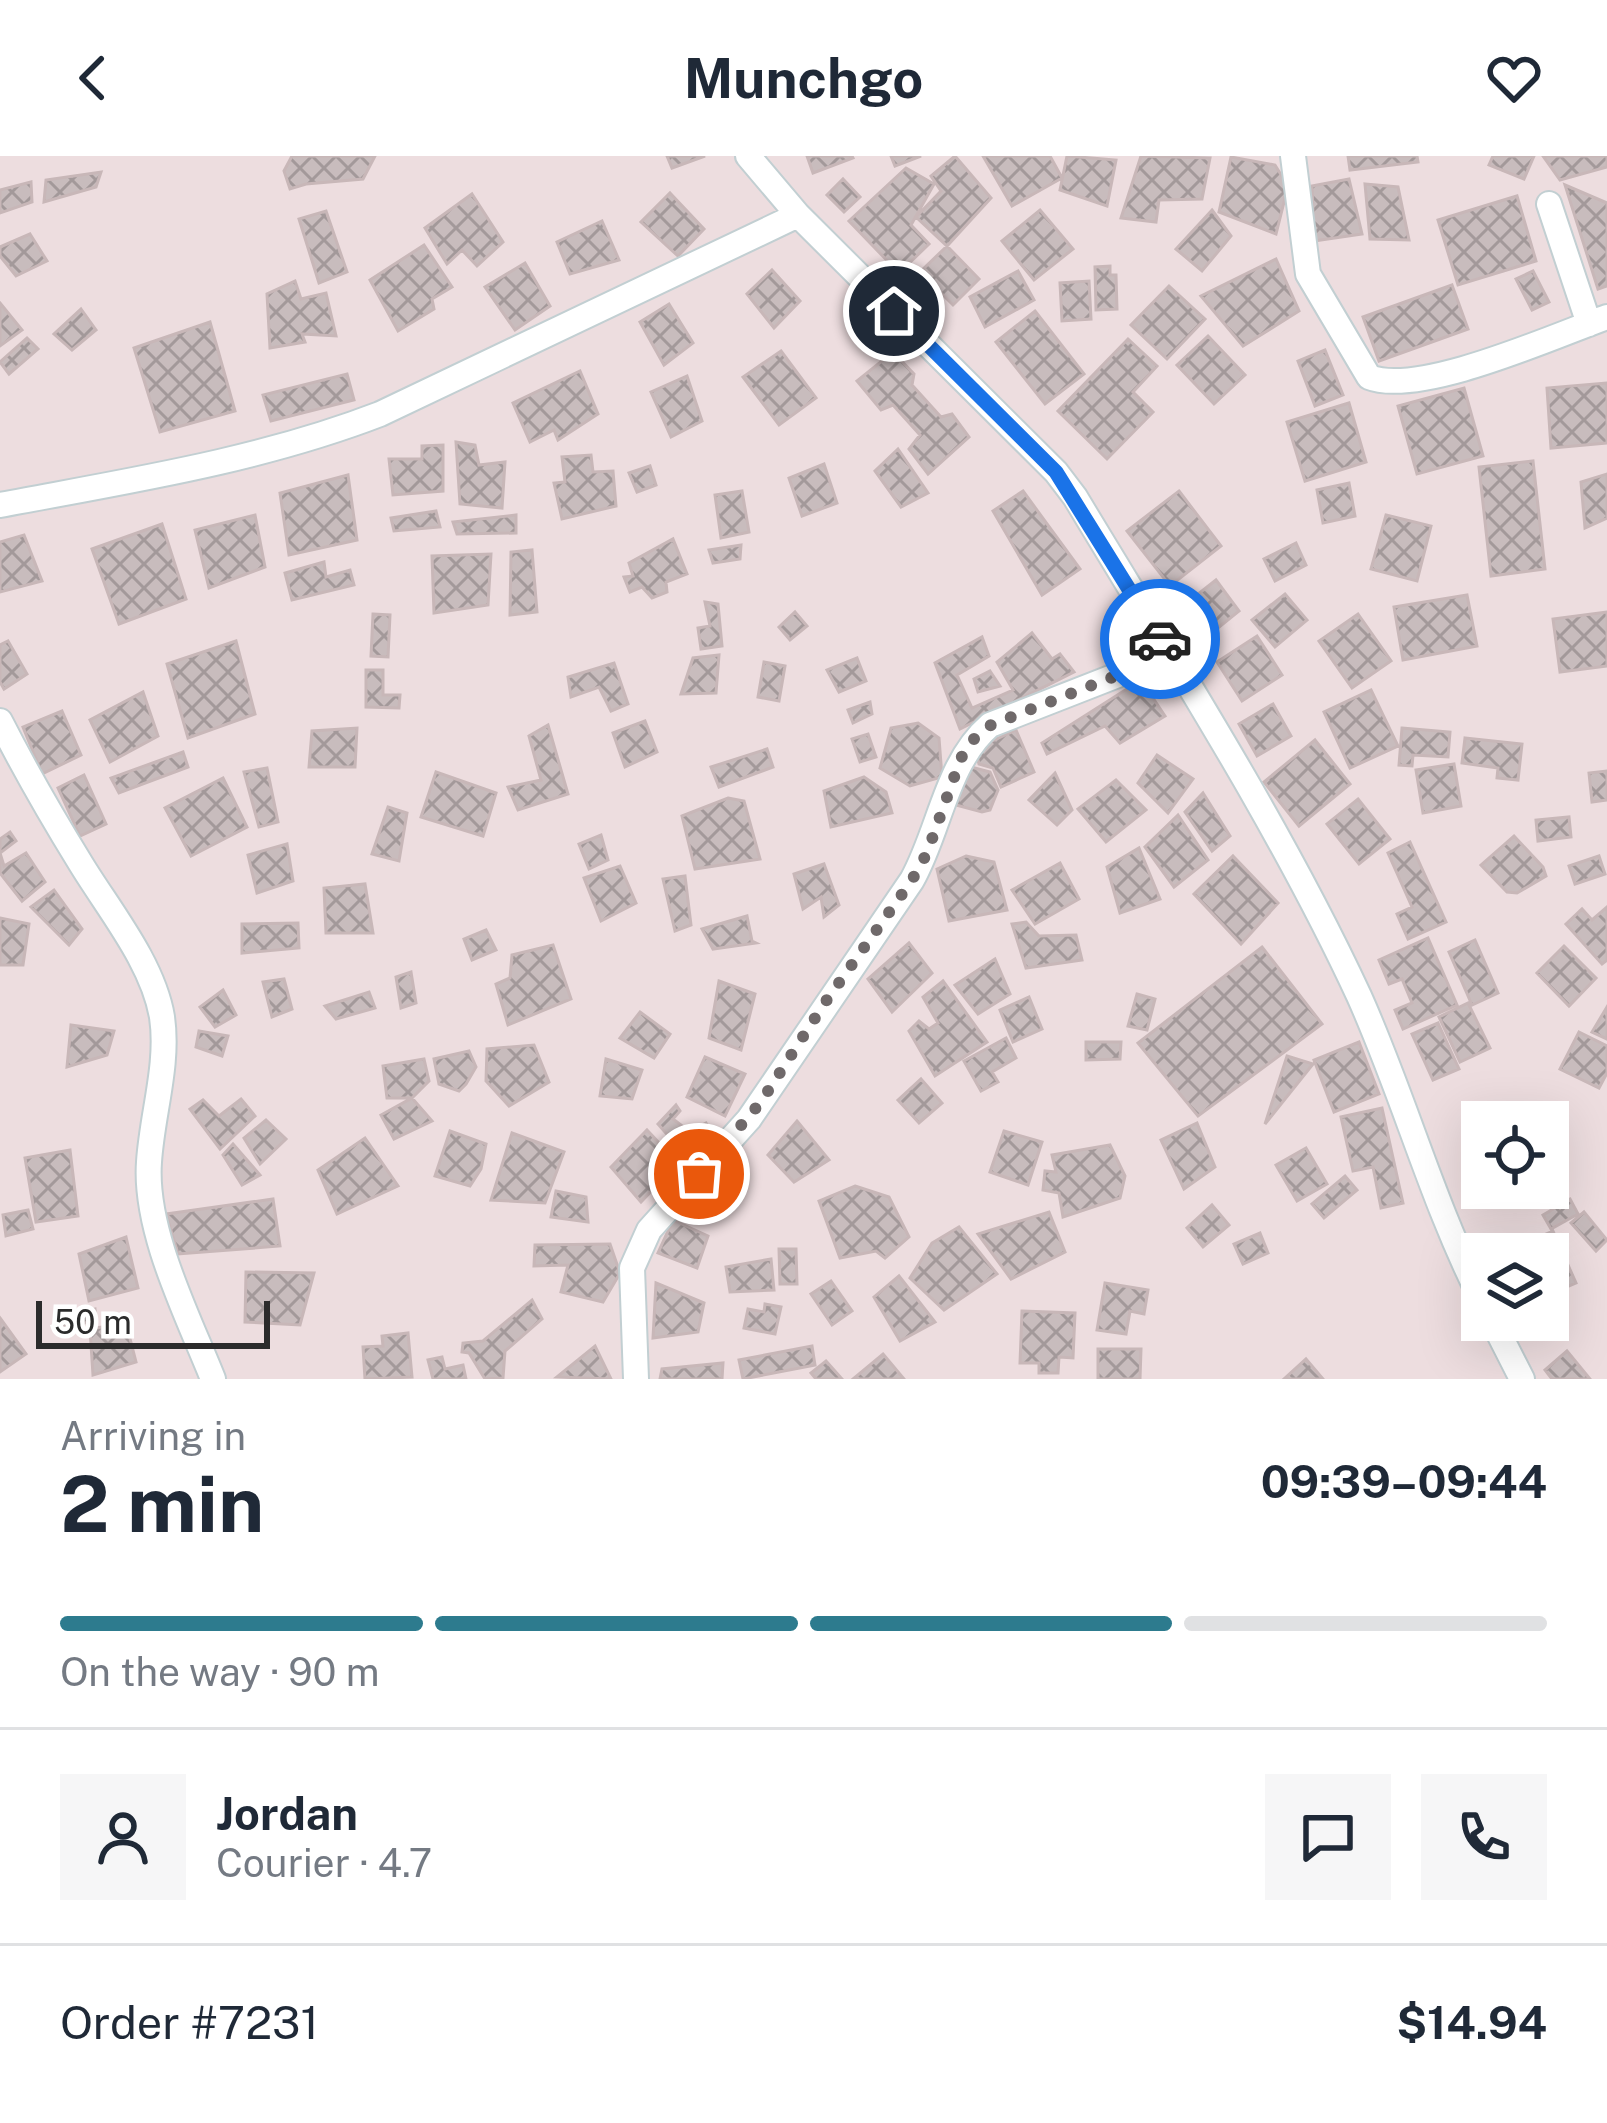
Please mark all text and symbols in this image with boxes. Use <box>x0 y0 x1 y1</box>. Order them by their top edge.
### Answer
icon: back <box>60 45 126 111</box>
icon: heart <box>1481 45 1547 111</box>
text: Munchgo <box>684 47 923 110</box>
pin <box>843 260 945 362</box>
icon: home <box>861 278 927 344</box>
courier <box>1100 579 1220 699</box>
icon: car <box>1127 606 1193 672</box>
map controls <box>1461 1101 1569 1341</box>
button: locate <box>1461 1101 1569 1209</box>
pin <box>648 1123 750 1225</box>
icon: bag <box>666 1141 732 1207</box>
button: layers <box>1461 1233 1569 1341</box>
scale bar <box>36 1295 270 1348</box>
text: 50 m <box>54 1303 132 1341</box>
text: Arriving in <box>60 1413 246 1459</box>
text: 09:39–09:44 <box>1261 1455 1547 1508</box>
text: 2 min <box>60 1458 264 1550</box>
text: On the way · 90 m <box>60 1649 379 1695</box>
button: person <box>60 1774 186 1900</box>
button: chat <box>1265 1774 1391 1900</box>
button: phone <box>1421 1774 1547 1900</box>
text: Jordan <box>216 1787 358 1840</box>
text: Courier · 4.7 <box>216 1840 432 1886</box>
text: Order #7231 <box>60 1996 319 2049</box>
text: $14.94 <box>1396 1996 1547 2049</box>

